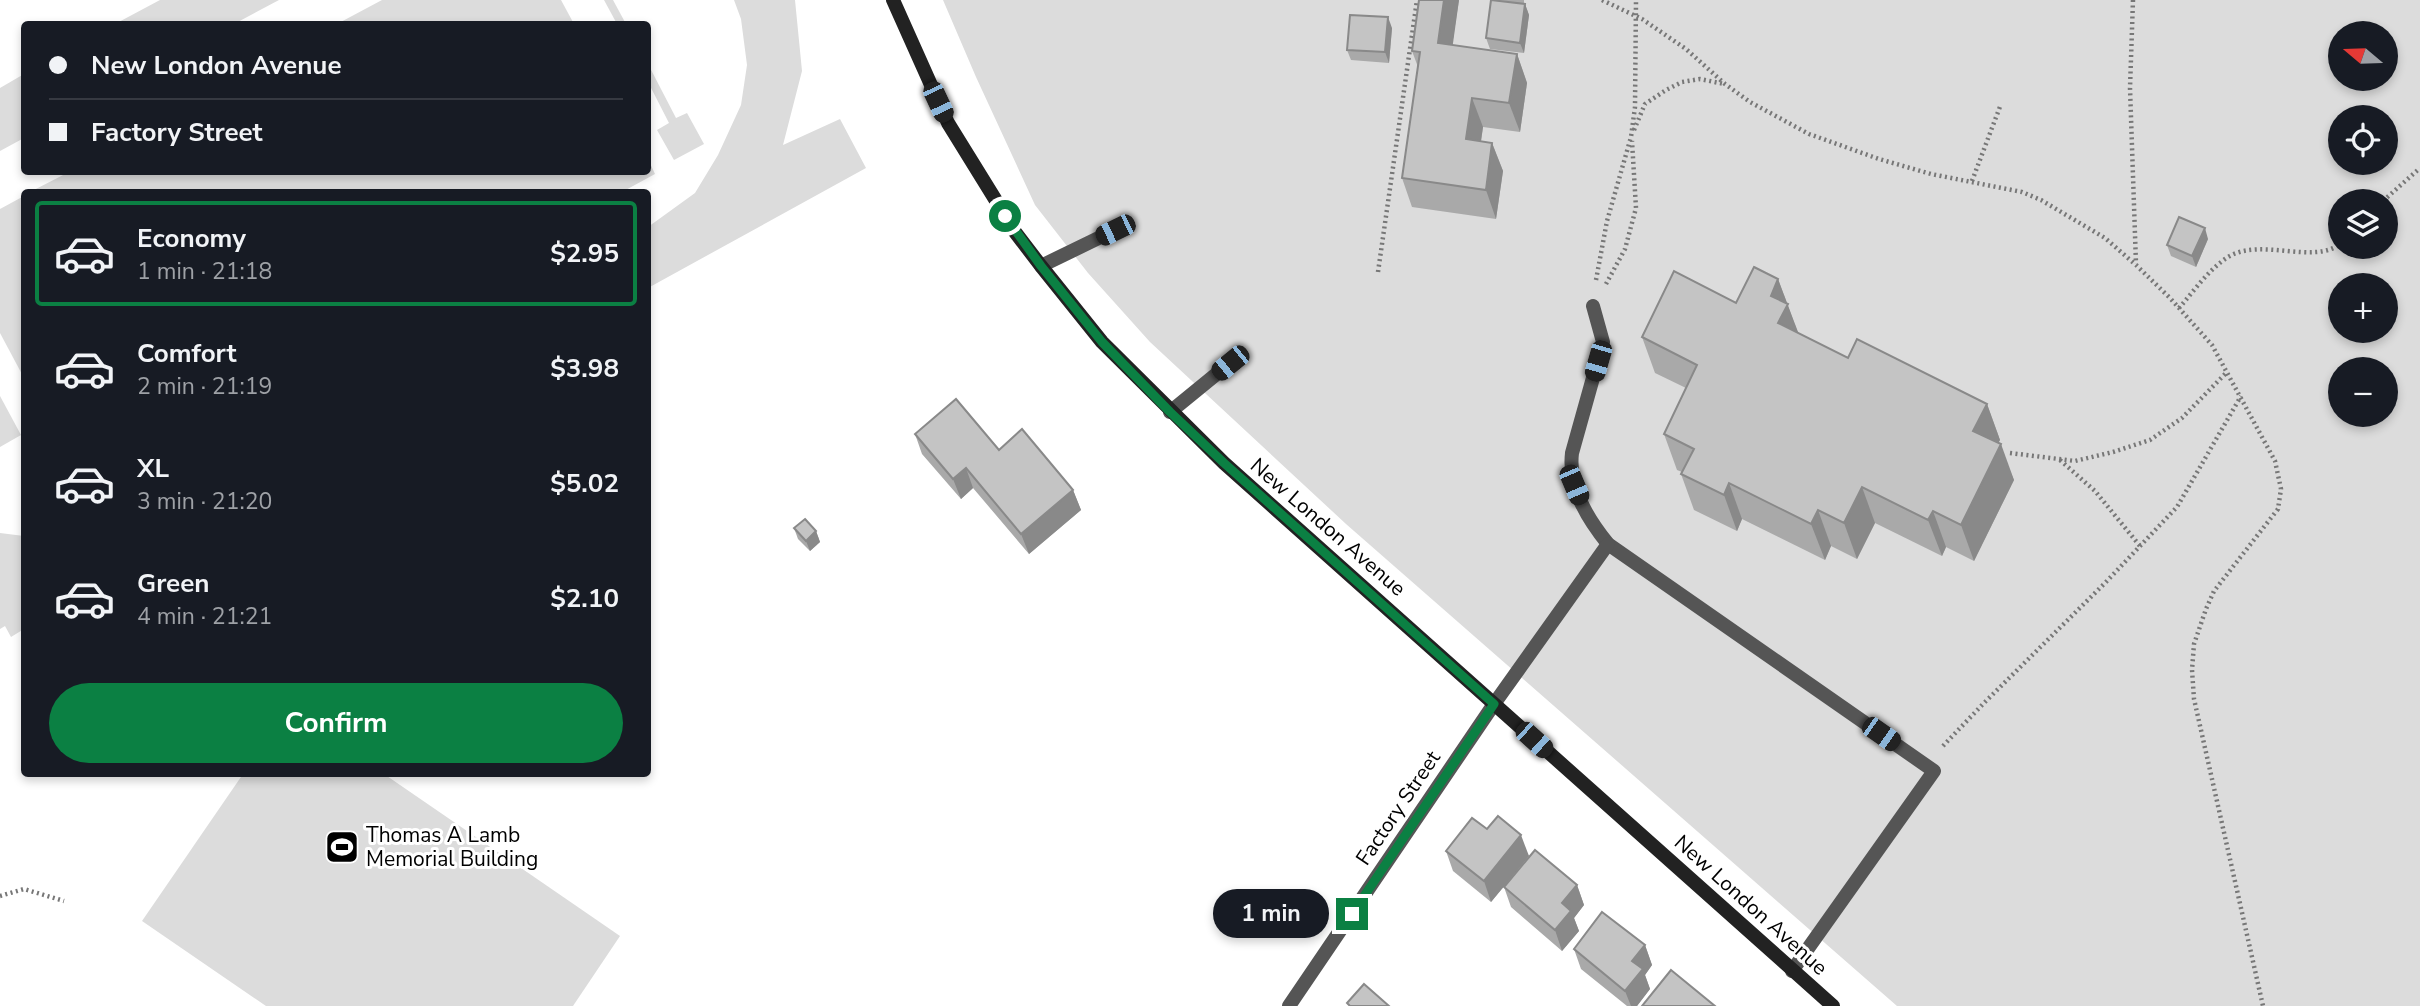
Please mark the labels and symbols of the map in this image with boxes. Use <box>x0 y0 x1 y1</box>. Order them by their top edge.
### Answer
north arrow <box>2328 21 2398 91</box>
car <box>920 79 957 125</box>
route start <box>989 200 1021 232</box>
car <box>1092 211 1139 249</box>
car <box>1583 338 1614 384</box>
car <box>1208 342 1253 384</box>
street label: New London Avenue <box>1244 452 1412 602</box>
car <box>1557 462 1592 508</box>
car <box>1858 713 1905 755</box>
car <box>1512 718 1557 762</box>
street label: Factory Street <box>1349 745 1447 871</box>
place label: Thomas A Lamb Memorial Building <box>366 821 538 873</box>
sports icon: Thomas A Lamb Memorial Building <box>323 828 361 866</box>
street label: New London Avenue <box>1668 829 1834 981</box>
callout: 1 min <box>1212 890 1328 939</box>
route end <box>1336 898 1368 930</box>

